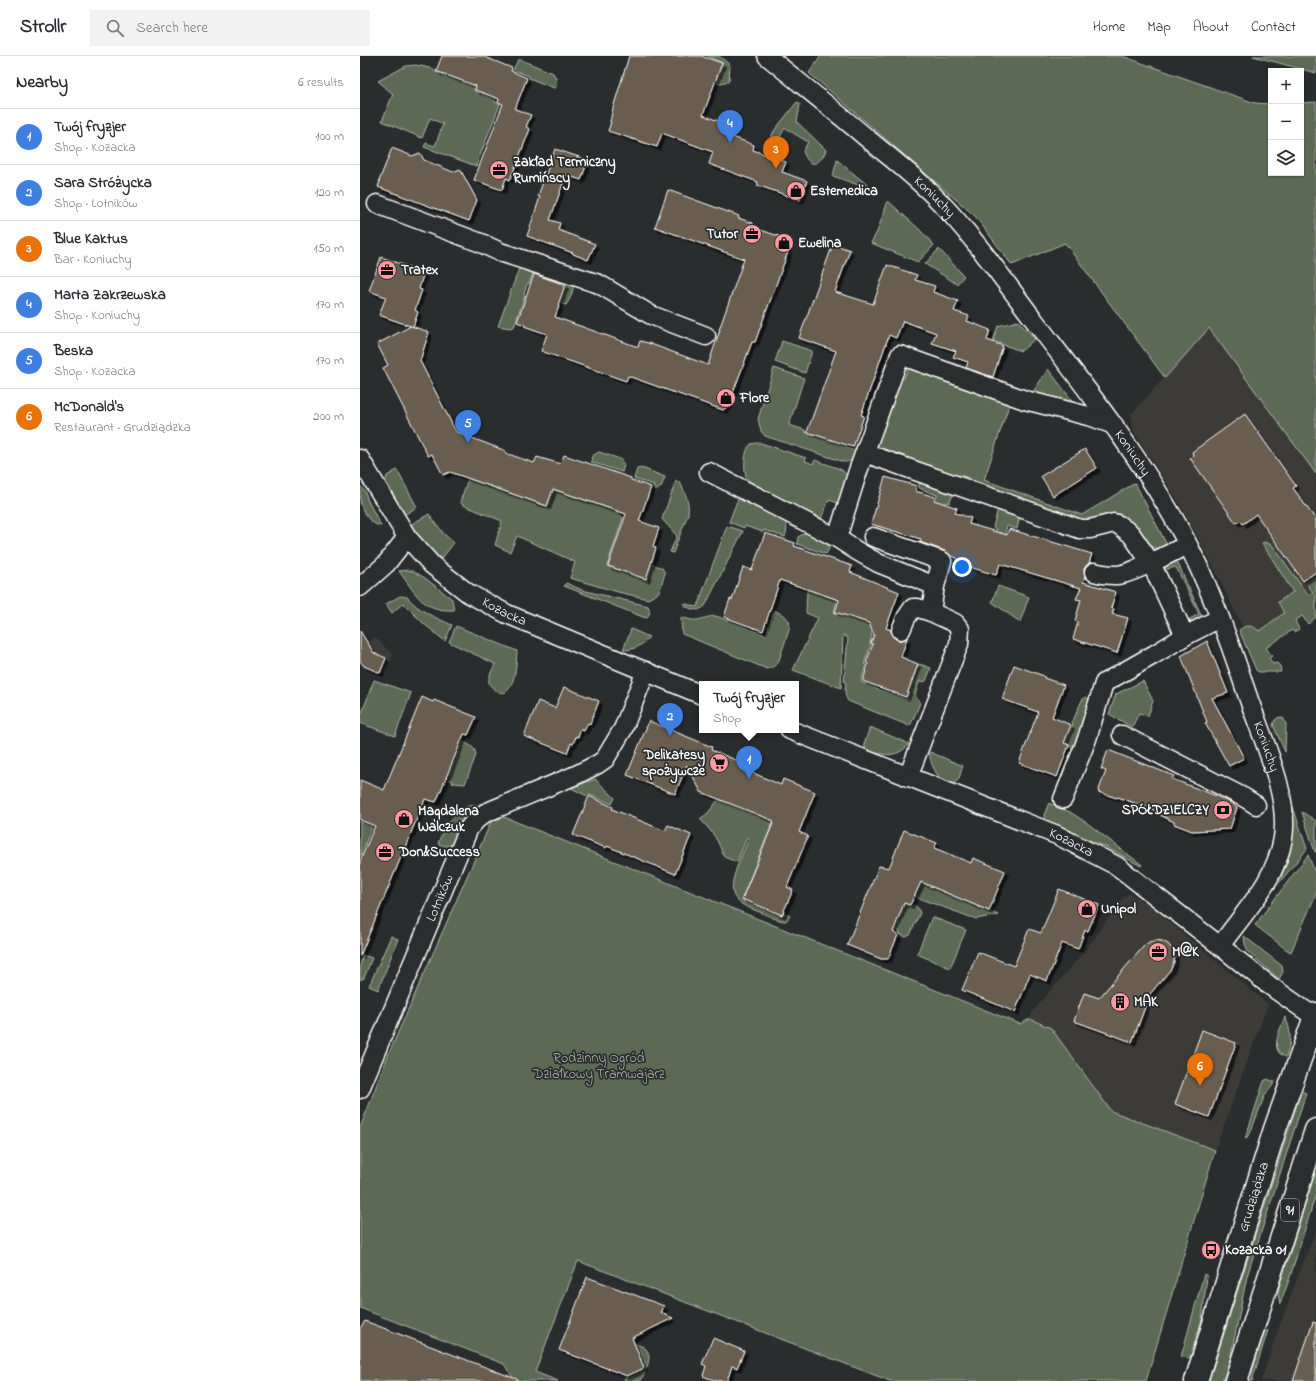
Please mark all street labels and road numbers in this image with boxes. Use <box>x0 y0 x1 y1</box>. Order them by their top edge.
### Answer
street label: Koniuchy <box>909 171 961 224</box>
street label: Koniuchy <box>1109 426 1156 481</box>
street label: Kozacka <box>478 592 530 631</box>
street label: Koniuchy <box>1247 718 1285 775</box>
street label: Kozacka <box>1046 822 1097 863</box>
street label: Lotników <box>421 871 459 925</box>
street label: Grudziądzka <box>1233 1159 1275 1235</box>
road number: 91 <box>1281 1199 1299 1221</box>

